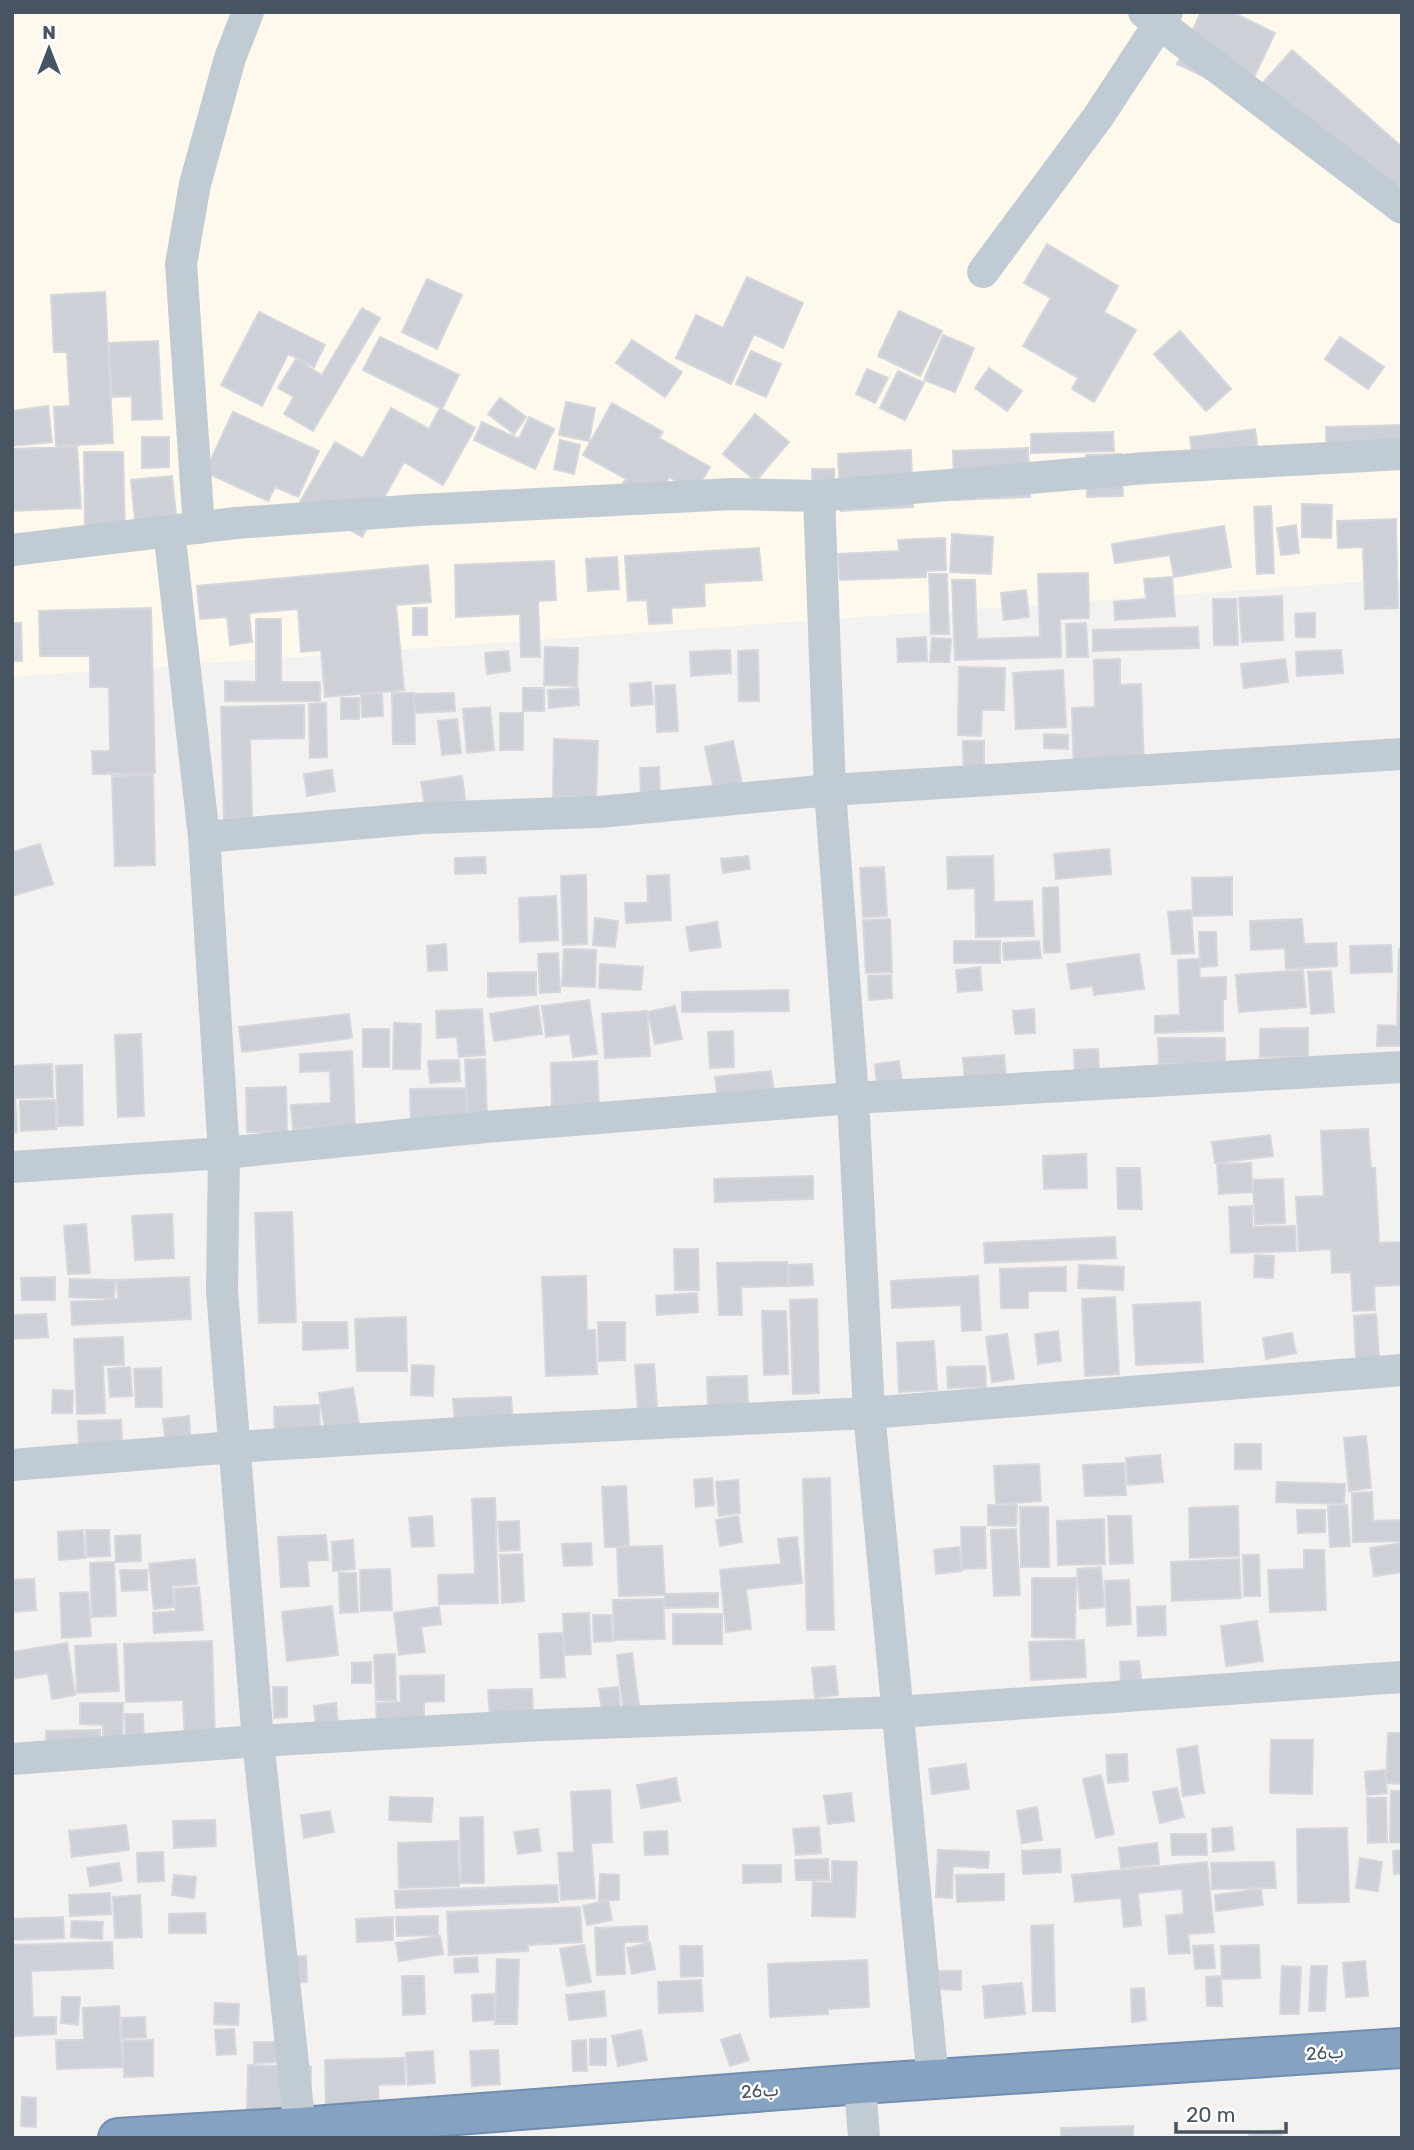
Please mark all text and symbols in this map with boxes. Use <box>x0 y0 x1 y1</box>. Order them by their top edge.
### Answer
north arrow <box>14 14 84 84</box>
text: N <box>42 21 56 44</box>
street label: 26ب <box>1305 2041 1345 2065</box>
street label: 26ب <box>740 2079 780 2103</box>
scale bar <box>1176 2090 1286 2134</box>
text: 20 m <box>1186 2102 1235 2127</box>

